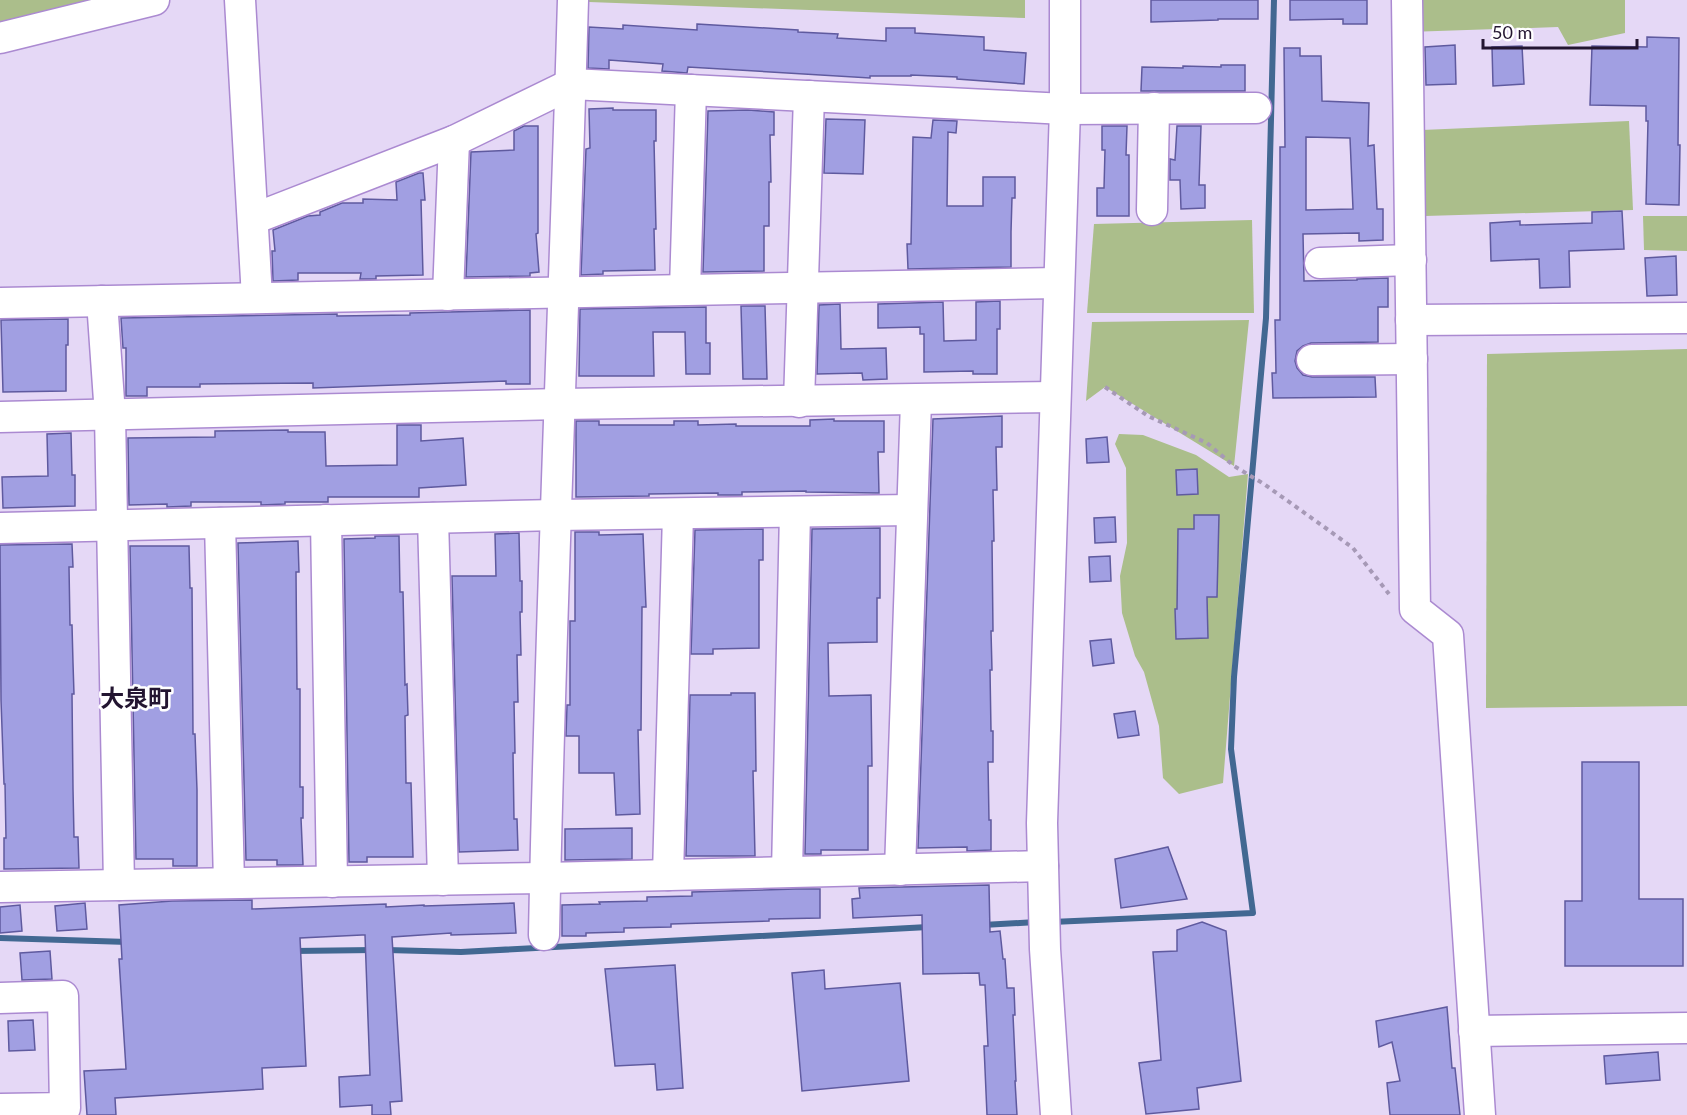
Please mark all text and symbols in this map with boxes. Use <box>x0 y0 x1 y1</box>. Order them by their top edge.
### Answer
scale bar <box>1483 12 1638 50</box>
text: 50 m <box>1492 21 1532 43</box>
district label: 大泉町 <box>100 683 172 712</box>

